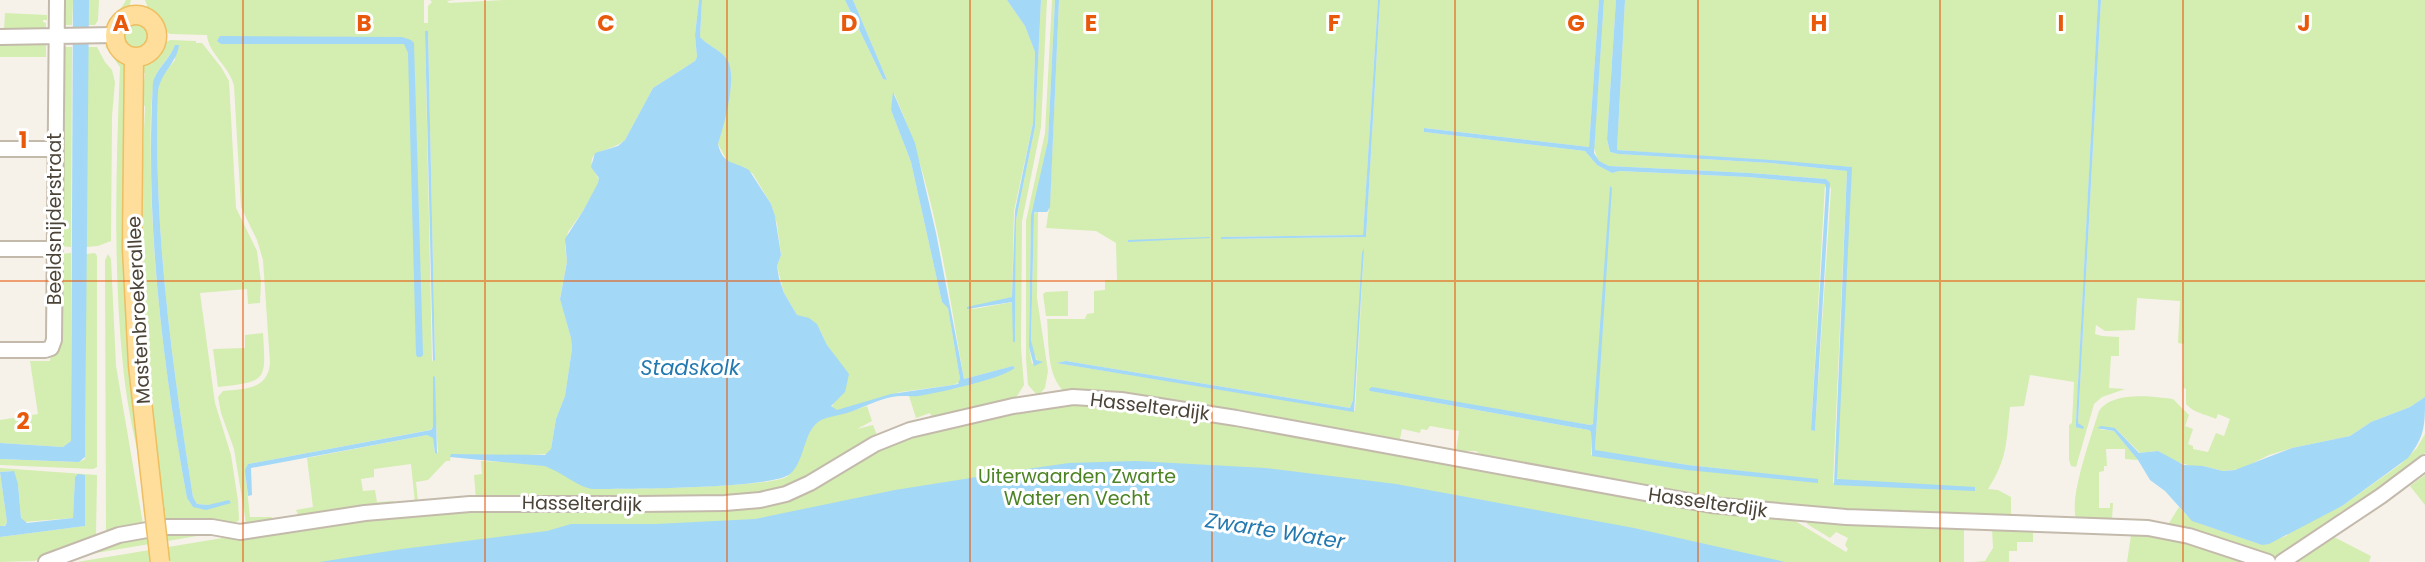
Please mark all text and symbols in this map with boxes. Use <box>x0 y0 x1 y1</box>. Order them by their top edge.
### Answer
text: A <box>113 7 130 39</box>
text: B <box>356 7 372 39</box>
text: C <box>597 7 615 39</box>
text: D <box>841 7 857 39</box>
text: E <box>1085 7 1097 39</box>
text: F <box>1328 7 1340 39</box>
text: G <box>1567 7 1585 39</box>
text: H <box>1811 7 1827 39</box>
text: I <box>2058 7 2064 39</box>
text: J <box>2297 7 2311 39</box>
text: 1 <box>19 124 27 156</box>
street label: Beeldsnijderstraat <box>41 133 68 305</box>
street label: Mastenbroekerallee <box>120 215 157 405</box>
water label: Stadskolk <box>640 353 741 382</box>
street label: Hasselterdijk <box>1089 386 1211 427</box>
text: 2 <box>16 405 30 437</box>
park label: Uiterwaarden Zwarte Water en Vecht <box>978 463 1176 512</box>
street label: Hasselterdijk <box>1647 481 1769 524</box>
street label: Hasselterdijk <box>522 489 642 518</box>
water label: Zwarte Water <box>1202 505 1348 556</box>

